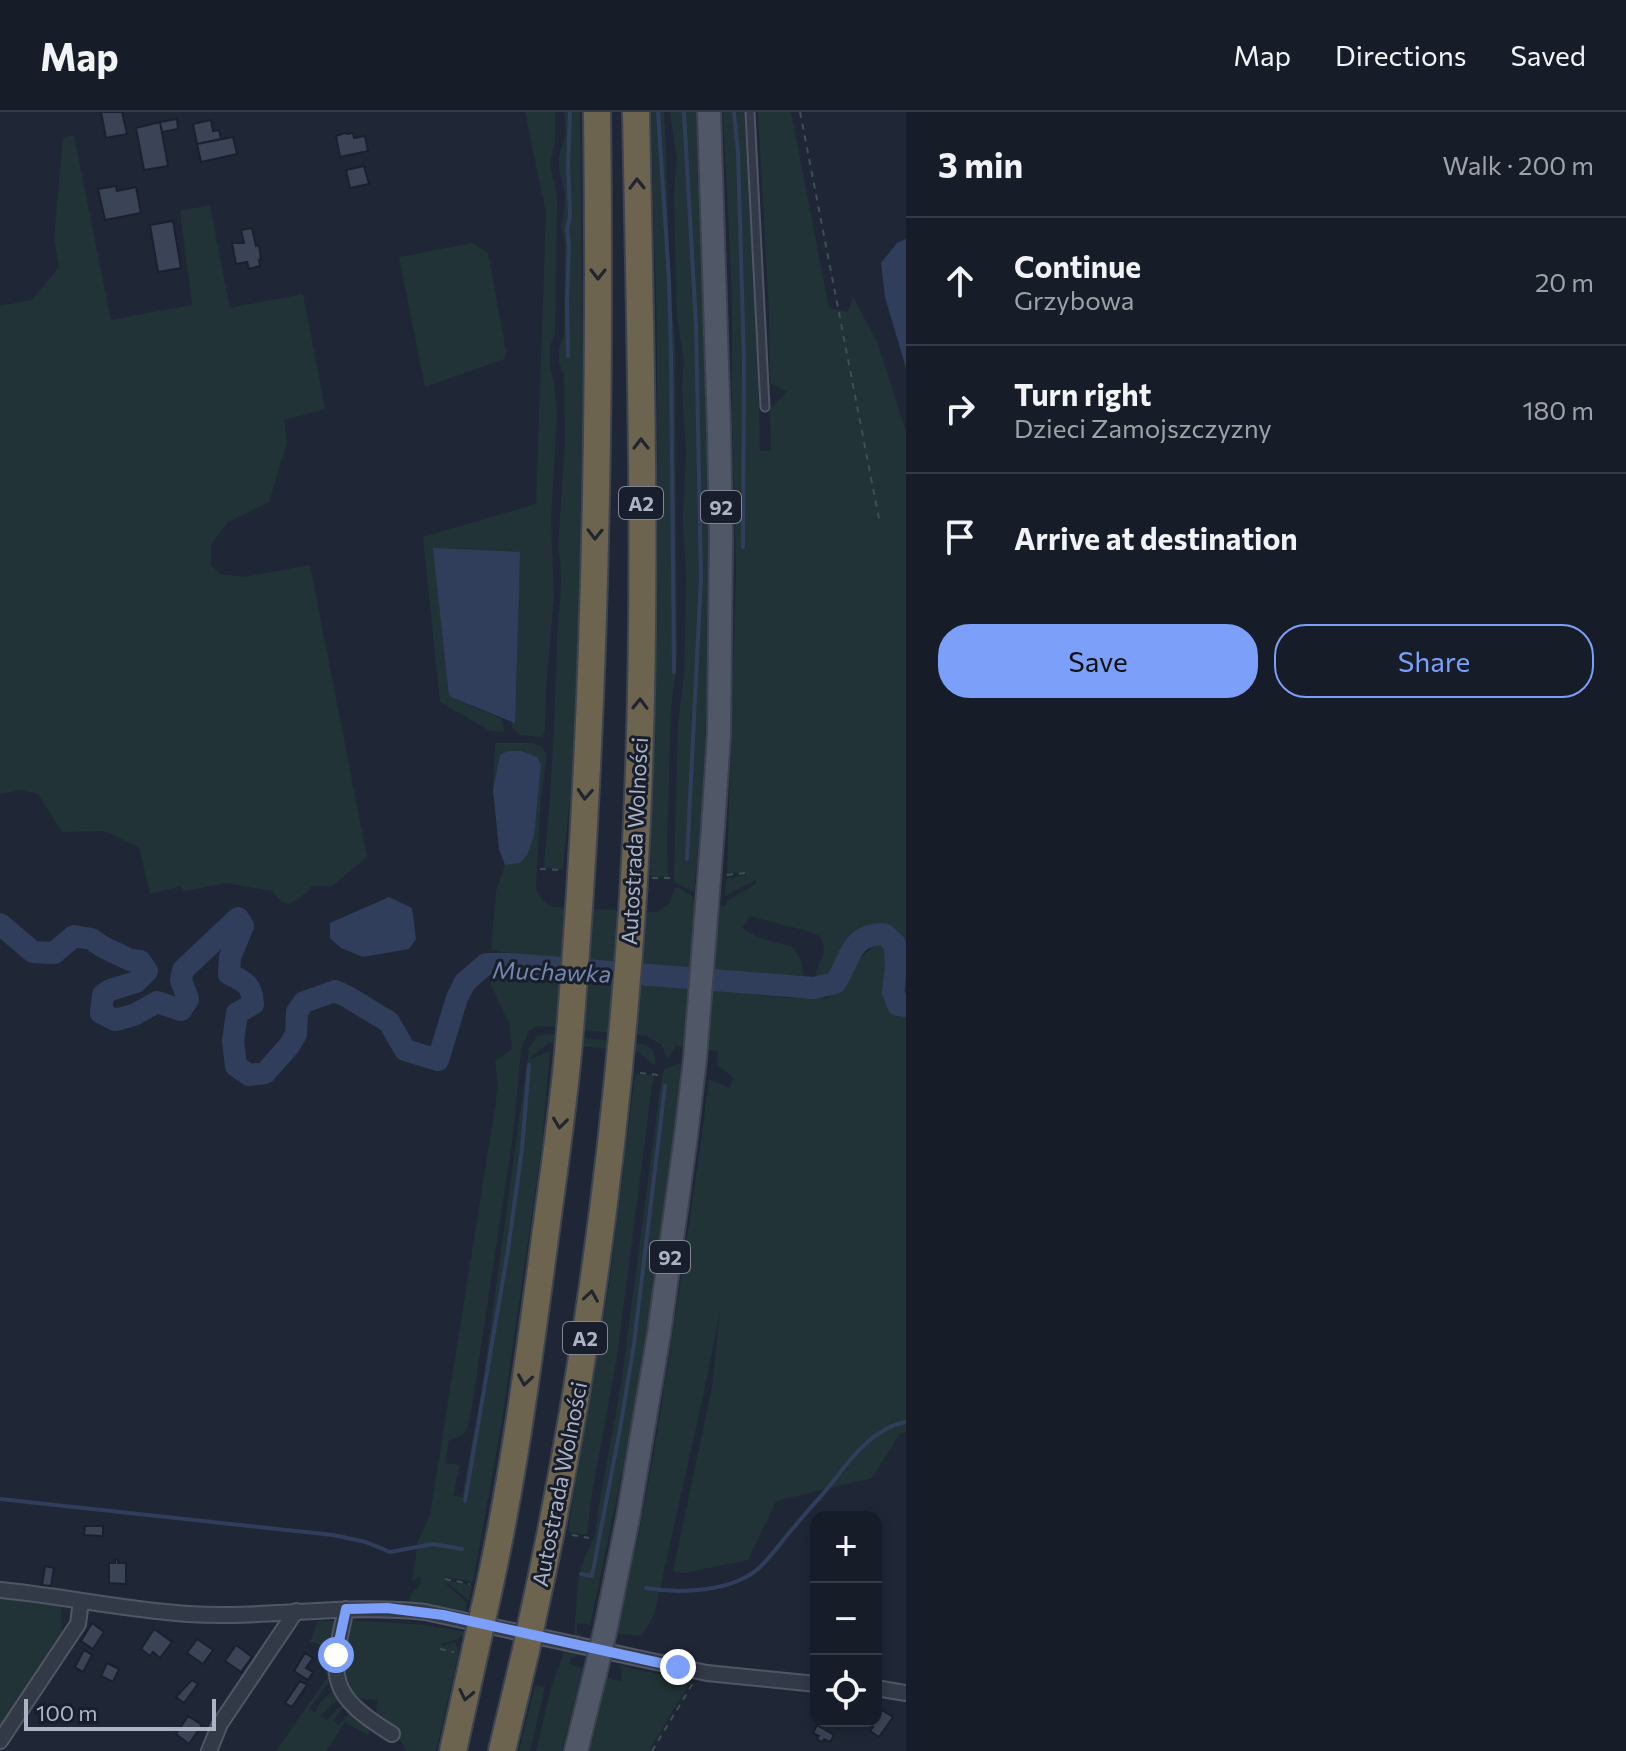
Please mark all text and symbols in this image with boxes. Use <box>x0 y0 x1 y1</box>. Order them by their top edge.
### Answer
text: Map <box>40 32 119 79</box>
text: Map <box>1233 38 1291 72</box>
text: Directions <box>1335 38 1466 72</box>
text: Saved <box>1510 38 1586 72</box>
text: 3 min <box>938 143 1023 185</box>
text: Walk · 200 m <box>1443 149 1594 180</box>
one-way arrow <box>628 177 646 190</box>
text: Continue <box>1014 247 1141 284</box>
icon: ahead <box>938 259 982 303</box>
text: 20 m <box>1535 266 1594 297</box>
one-way arrow <box>589 268 607 281</box>
text: Grzybowa <box>1014 284 1134 315</box>
text: Turn right <box>1014 375 1151 412</box>
icon: right <box>938 387 982 431</box>
text: 180 m <box>1522 394 1594 425</box>
text: Dzieci Zamojszczyzny <box>1014 412 1272 443</box>
one-way arrow <box>632 437 650 450</box>
road number: A2 <box>619 487 663 519</box>
road number: 92 <box>701 491 741 523</box>
icon: arrive <box>938 515 982 559</box>
text: Arrive at destination <box>1014 519 1298 556</box>
one-way arrow <box>587 528 604 541</box>
button: Save <box>938 624 1258 698</box>
button: Share <box>1274 624 1594 698</box>
one-way arrow <box>631 697 648 710</box>
street label: Autostrada Wolności <box>615 736 653 946</box>
one-way arrow <box>577 788 594 801</box>
water label: Muchawka <box>492 954 612 988</box>
one-way arrow <box>552 1116 569 1130</box>
road number: 92 <box>650 1241 690 1273</box>
one-way arrow <box>582 1290 599 1303</box>
road number: A2 <box>563 1322 607 1354</box>
one-way arrow <box>517 1374 534 1387</box>
street label: Autostrada Wolności <box>526 1379 592 1589</box>
map controls <box>810 1511 882 1727</box>
button: + <box>810 1511 882 1583</box>
button: − <box>810 1583 882 1655</box>
route start <box>318 1637 354 1673</box>
route end <box>660 1649 696 1685</box>
button: locate <box>810 1655 882 1727</box>
one-way arrow <box>458 1688 475 1701</box>
scale bar <box>24 1695 216 1731</box>
text: 100 m <box>36 1699 98 1726</box>

